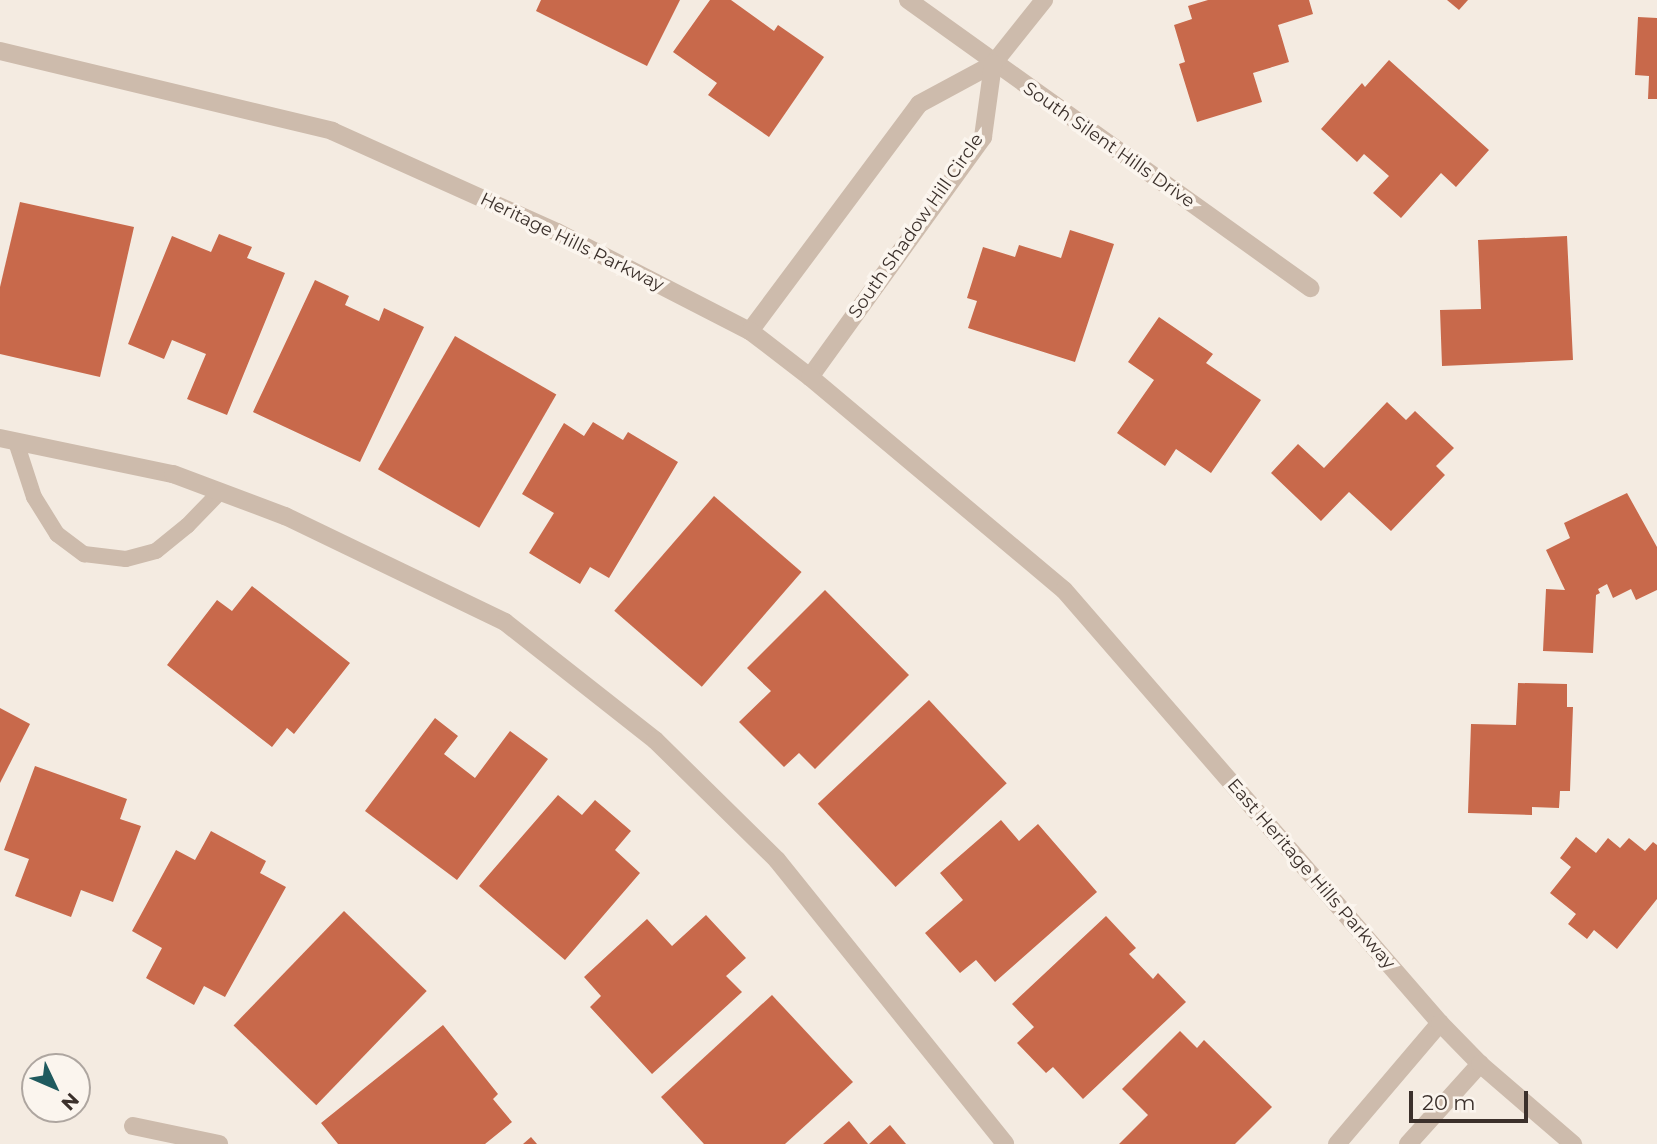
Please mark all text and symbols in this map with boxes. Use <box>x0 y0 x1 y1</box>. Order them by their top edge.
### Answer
street label: South Silent Hills Drive <box>1019 78 1199 212</box>
street label: South Shadow Hill Circle <box>844 130 988 322</box>
street label: Heritage Hills Parkway <box>477 188 667 296</box>
street label: East Heritage Hills Parkway <box>1223 775 1399 973</box>
north arrow <box>21 1053 91 1123</box>
scale bar <box>1412 1078 1531 1122</box>
text: N <box>56 1088 84 1115</box>
text: 20 m <box>1422 1090 1476 1115</box>

